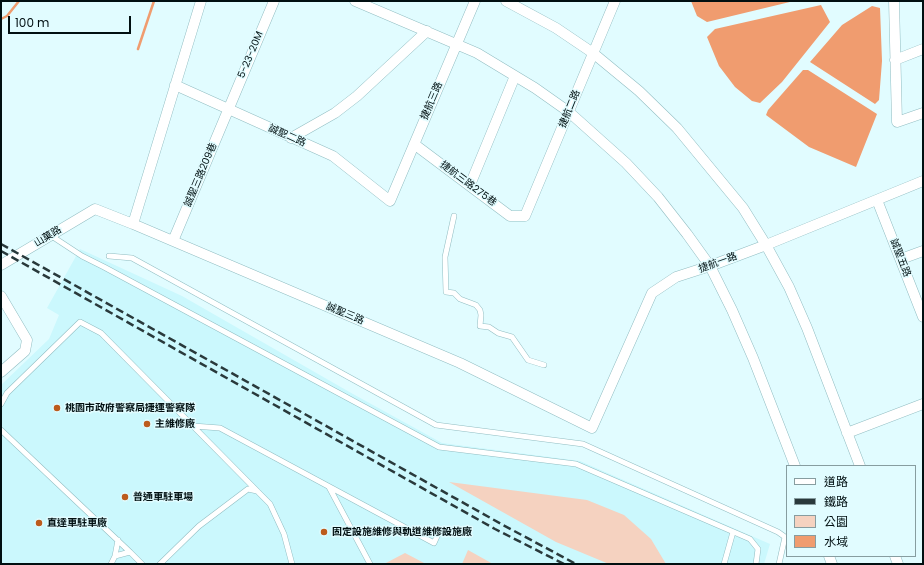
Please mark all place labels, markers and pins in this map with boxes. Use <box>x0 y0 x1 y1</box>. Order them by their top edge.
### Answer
place label: 桃園市政府警察局捷運警察隊 <box>65 402 195 414</box>
marker: 桃園市政府警察局捷運警察隊 <box>52 403 62 413</box>
place label: 主維修廠 <box>155 418 195 430</box>
marker: 主維修廠 <box>142 419 152 429</box>
place label: 普通車駐車場 <box>133 491 193 503</box>
marker: 普通車駐車場 <box>120 492 130 502</box>
place label: 直達車駐車廠 <box>47 517 107 529</box>
marker: 直達車駐車廠 <box>34 518 44 528</box>
place label: 固定設施維修與軌道維修設施廠 <box>332 526 472 538</box>
marker: 固定設施維修與軌道維修設施廠 <box>319 527 329 537</box>

